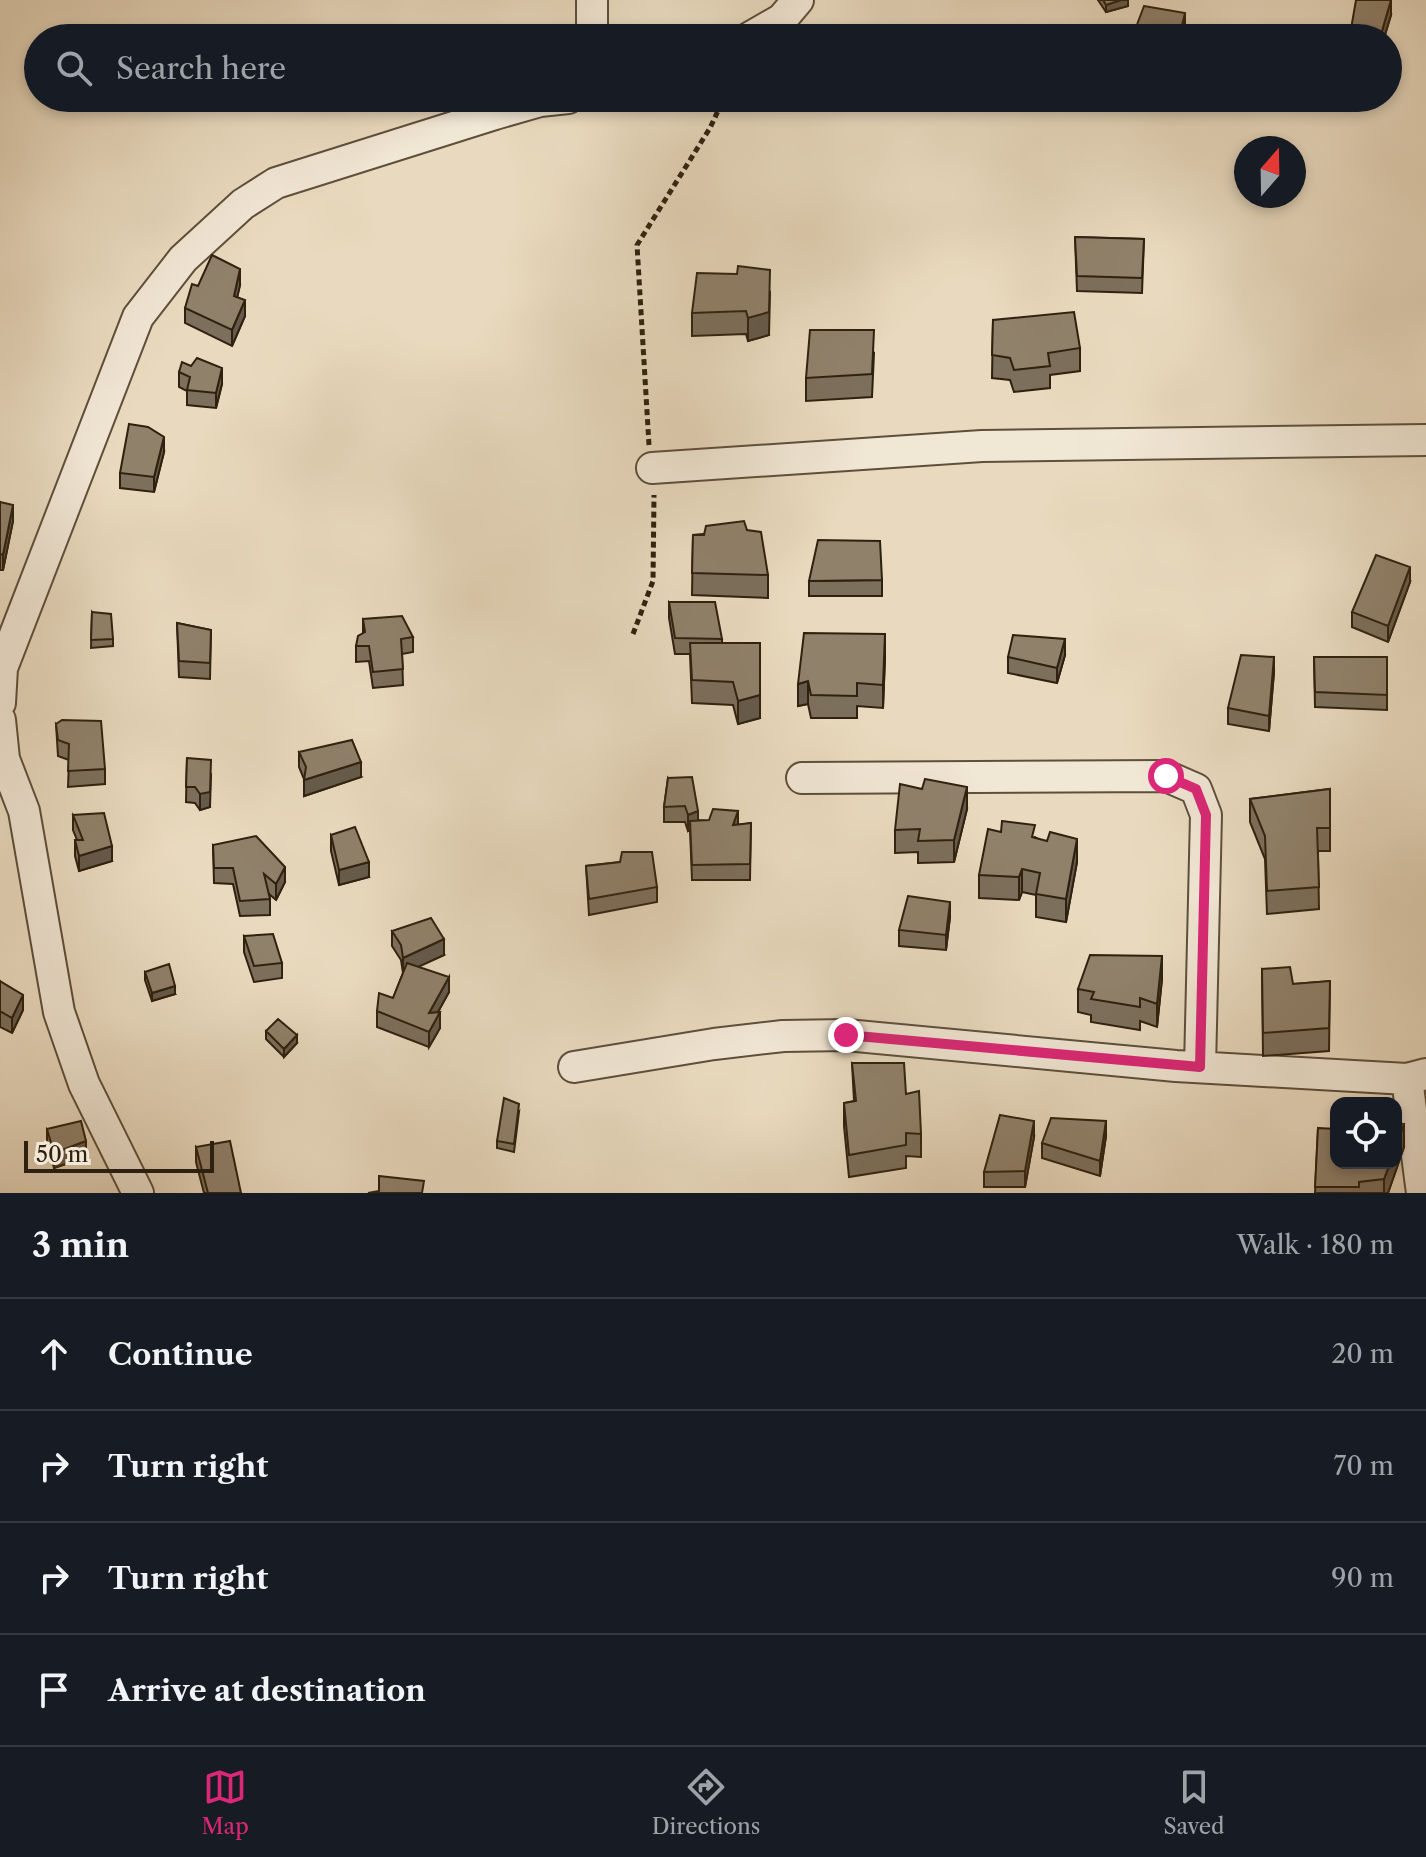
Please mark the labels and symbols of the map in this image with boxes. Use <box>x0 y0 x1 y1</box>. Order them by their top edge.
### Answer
north arrow <box>1234 136 1306 208</box>
route start <box>1148 758 1184 794</box>
route end <box>828 1017 864 1053</box>
scale bar <box>24 1137 214 1173</box>

